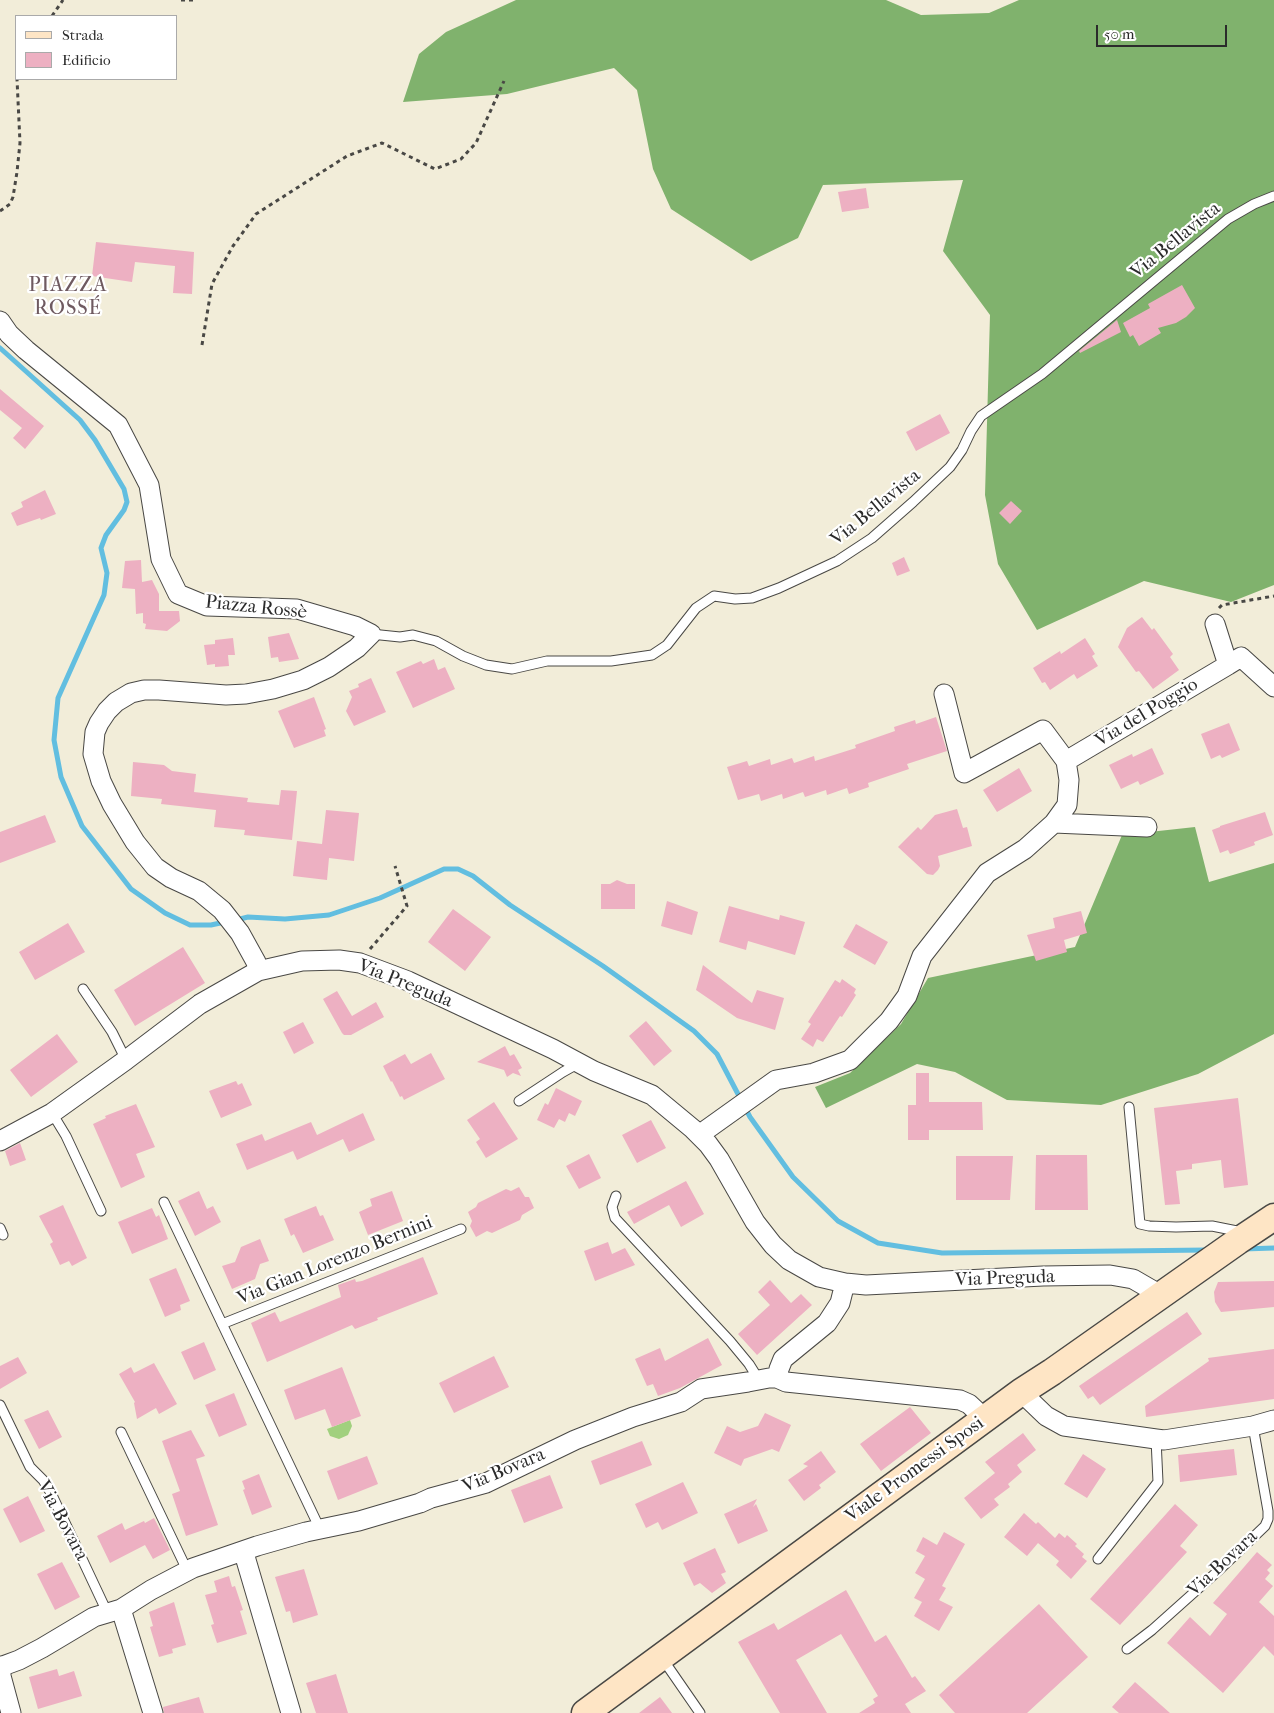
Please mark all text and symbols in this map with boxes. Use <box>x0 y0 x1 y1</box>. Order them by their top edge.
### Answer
legend <box>15 15 178 80</box>
scale bar <box>1099 15 1230 47</box>
text: 50 m <box>1104 25 1134 43</box>
text: Strada <box>62 26 104 44</box>
text: Edificio <box>62 51 111 69</box>
street label: Via Bellavista <box>1126 198 1226 284</box>
district label: PIAZZA ROSSÉ <box>28 274 108 321</box>
street label: Via Bellavista <box>826 465 926 551</box>
street label: Piazza Rossè <box>204 591 308 625</box>
street label: Via del Poggio <box>1091 673 1203 753</box>
street label: Via Preguda <box>354 955 456 1013</box>
street label: Via Gian Lorenzo Bernini <box>234 1211 436 1311</box>
street label: Via Preguda <box>955 1266 1055 1292</box>
street label: Viale Promessi Sposi <box>841 1412 989 1528</box>
street label: Via Bovara <box>459 1443 549 1499</box>
street label: Via Bovara <box>31 1477 93 1565</box>
street label: Via Bovara <box>1183 1526 1263 1602</box>

